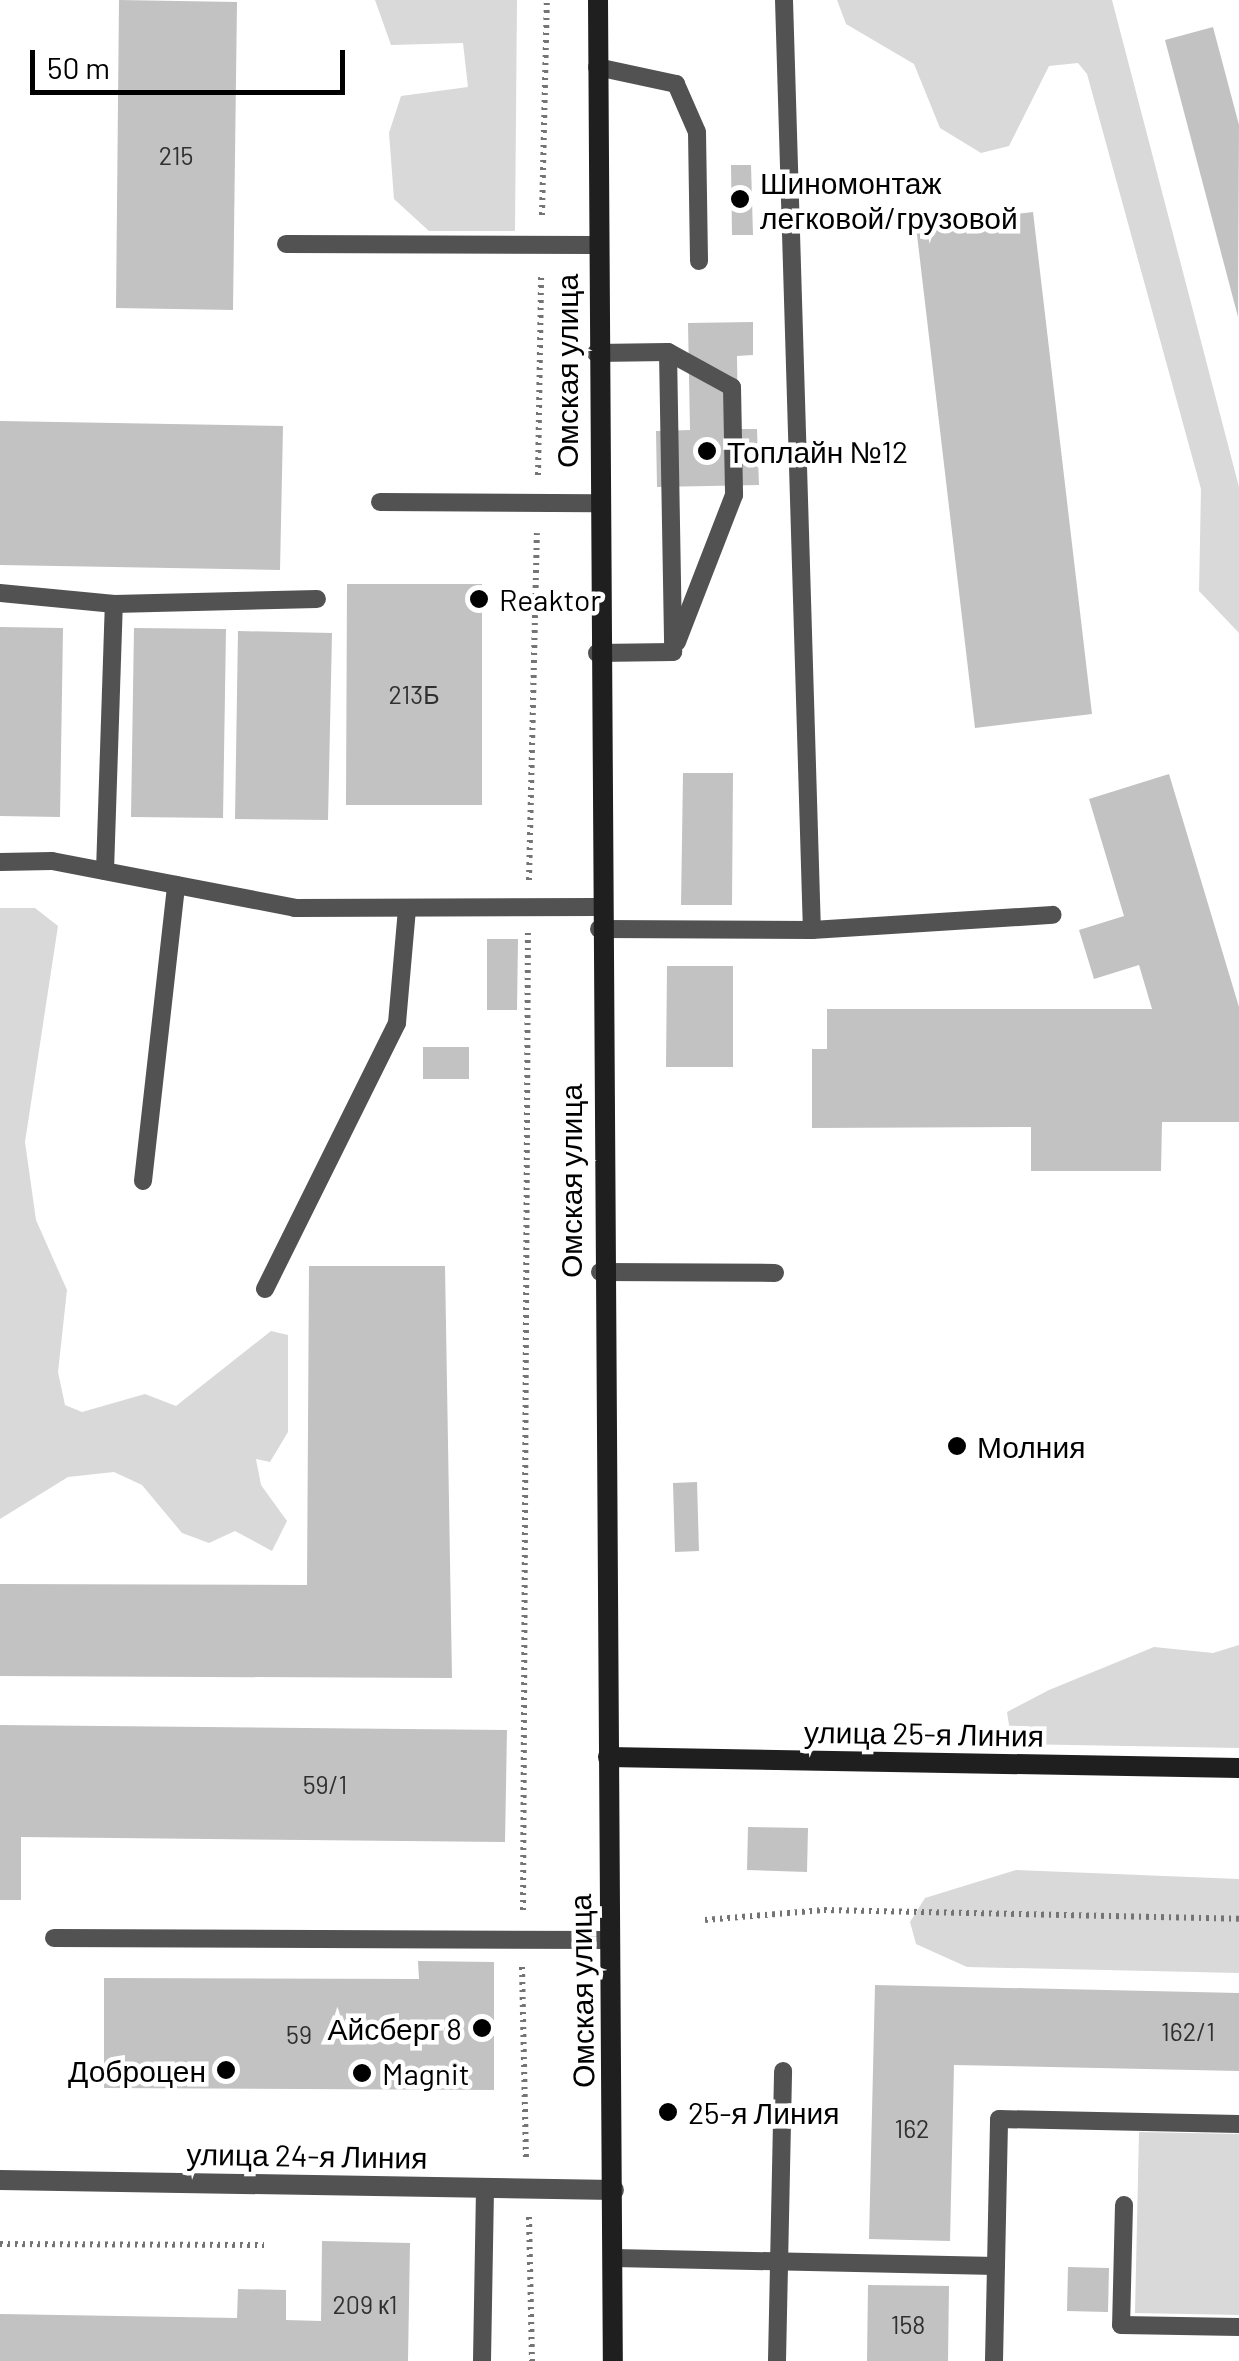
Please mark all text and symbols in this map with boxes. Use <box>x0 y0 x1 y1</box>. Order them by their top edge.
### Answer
scale bar <box>35 30 350 92</box>
text: 50 m <box>47 49 110 85</box>
house number: 215 <box>159 140 193 170</box>
place label: Шиномонтаж легковой/грузовой <box>760 164 1018 234</box>
marker: Шиномонтаж легковой/грузовой <box>729 188 751 210</box>
street label: Омская улица <box>548 274 584 468</box>
place label: Топлайн №12 <box>727 433 908 469</box>
marker: Топлайн №12 <box>696 440 718 462</box>
place label: Reaktor <box>499 581 601 617</box>
marker: Reaktor <box>468 588 490 610</box>
house number: 213Б <box>388 679 440 709</box>
street label: Омская улица <box>552 1084 588 1278</box>
place label: Молния <box>977 1428 1085 1464</box>
marker: Молния <box>946 1435 968 1457</box>
street label: улица 25-я Линия <box>804 1713 1044 1753</box>
house number: 59/1 <box>303 1769 347 1799</box>
street label: Омская улица <box>561 1894 601 2088</box>
place label: Айсберг 8 <box>327 2010 462 2046</box>
house number: 162/1 <box>1161 2016 1215 2046</box>
marker: Айсберг 8 <box>471 2017 493 2039</box>
house number: 59 <box>286 2019 312 2049</box>
place label: Доброцен <box>68 2052 206 2088</box>
place label: Magnit <box>382 2055 470 2091</box>
marker: Доброцен <box>215 2059 237 2081</box>
marker: Magnit <box>351 2062 373 2084</box>
place label: 25-я Линия <box>688 2094 840 2130</box>
marker: 25-я Линия <box>657 2101 679 2123</box>
house number: 162 <box>894 2113 930 2143</box>
street label: улица 24-я Линия <box>186 2135 428 2175</box>
house number: 209 к1 <box>332 2289 398 2319</box>
house number: 158 <box>891 2309 925 2339</box>

